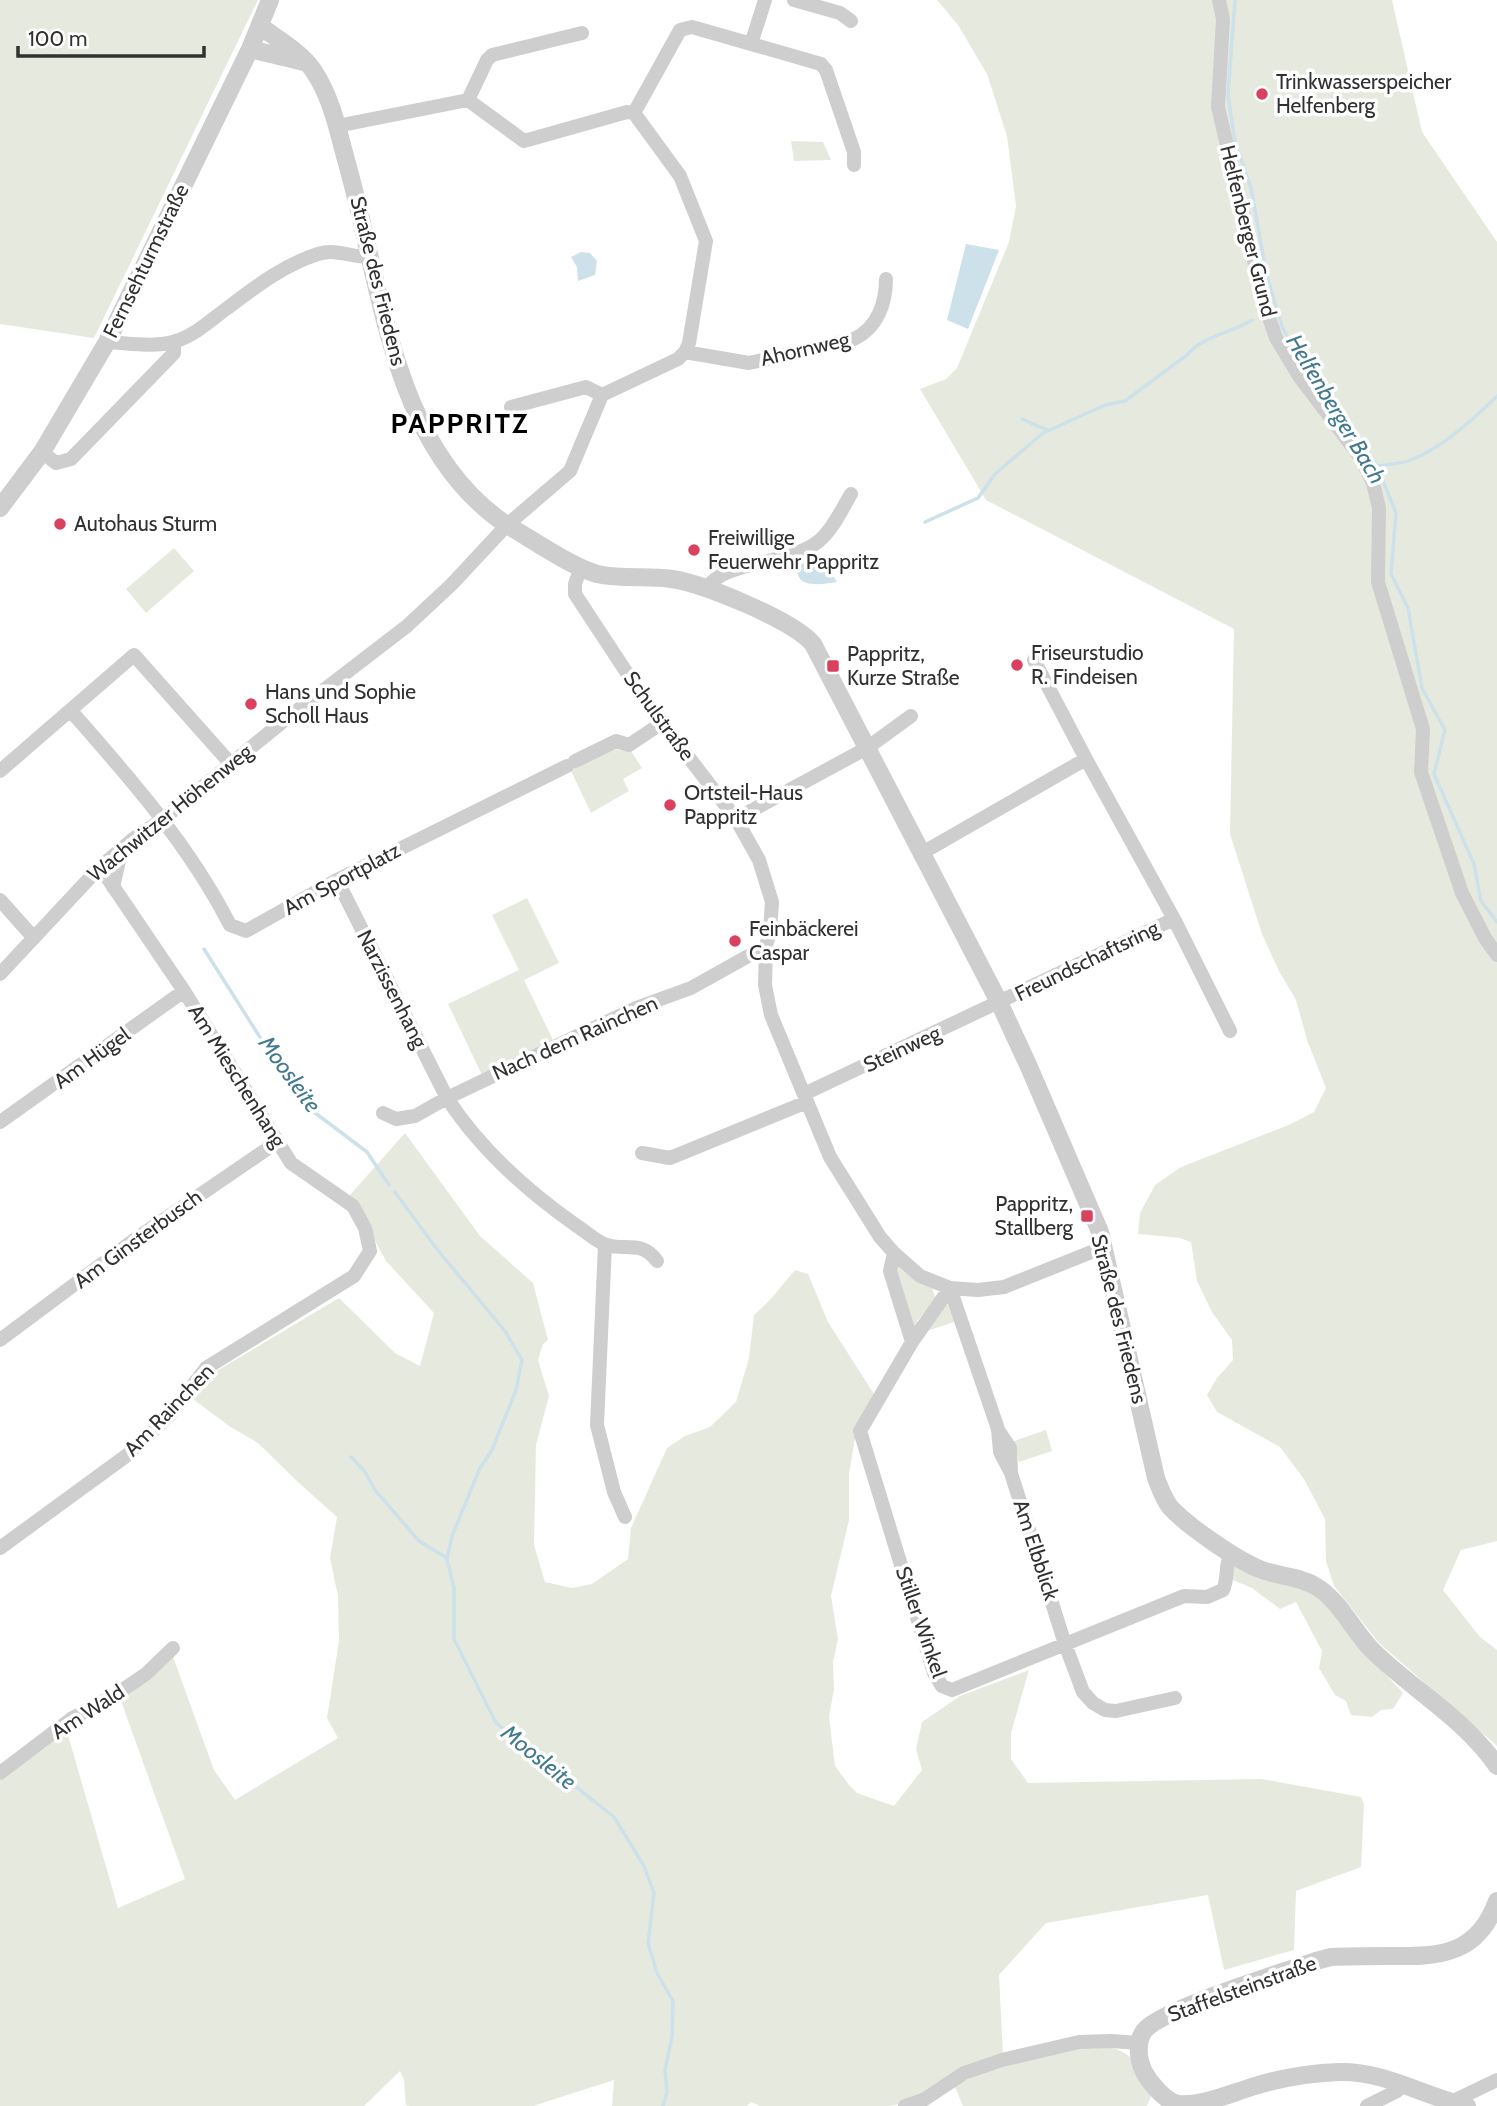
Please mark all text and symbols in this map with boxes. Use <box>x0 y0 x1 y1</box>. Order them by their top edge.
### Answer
scale bar <box>18 14 203 58</box>
text: 100 m <box>28 26 87 51</box>
place label: Trinkwasserspeicher Helfenberg <box>1276 69 1452 118</box>
marker: Trinkwasserspeicher Helfenberg <box>1254 86 1270 102</box>
street label: Helfenberger Grund <box>1215 142 1282 319</box>
street label: Fernsehturmstraße <box>97 180 194 342</box>
street label: Straße des Friedens <box>345 194 412 368</box>
street label: Ahornweg <box>758 326 852 371</box>
water label: Helfenberger Bach <box>1280 329 1392 489</box>
district label: PAPPRITZ <box>391 406 529 440</box>
place label: Autohaus Sturm <box>74 511 217 536</box>
marker: Autohaus Sturm <box>52 516 68 532</box>
place label: Freiwillige Feuerwehr Pappritz <box>708 525 879 574</box>
marker: Freiwillige Feuerwehr Pappritz <box>686 542 702 558</box>
place label: Friseurstudio R. Findeisen <box>1031 640 1144 689</box>
place label: Pappritz, Kurze Straße <box>847 641 960 690</box>
marker: Friseurstudio R. Findeisen <box>1009 657 1025 673</box>
marker: Pappritz, Kurze Straße <box>825 658 841 674</box>
street label: Schulstraße <box>619 666 700 765</box>
place label: Hans und Sophie Scholl Haus <box>265 679 416 728</box>
marker: Hans und Sophie Scholl Haus <box>243 696 259 712</box>
street label: Wachwitzer Höhenweg <box>82 738 257 887</box>
place label: Ortsteil-Haus Pappritz <box>684 780 803 829</box>
marker: Ortsteil-Haus Pappritz <box>662 797 678 813</box>
street label: Am Sportplatz <box>279 837 405 920</box>
street label: Freundschaftsring <box>1011 915 1163 1006</box>
place label: Feinbäckerei Caspar <box>749 916 859 965</box>
street label: Narzissenhang <box>352 926 433 1052</box>
marker: Feinbäckerei Caspar <box>727 933 743 949</box>
street label: Nach dem Rainchen <box>488 990 661 1085</box>
street label: Am Mieschenhang <box>183 1000 292 1152</box>
street label: Steinweg <box>859 1020 945 1077</box>
street label: Am Hügel <box>49 1022 135 1094</box>
water label: Moosleite <box>252 1029 327 1118</box>
street label: Am Ginsterbusch <box>69 1184 206 1293</box>
place label: Pappritz, Stallberg <box>995 1191 1074 1240</box>
marker: Pappritz, Stallberg <box>1079 1208 1095 1224</box>
street label: Straße des Friedens <box>1086 1232 1153 1406</box>
street label: Am Rainchen <box>119 1358 219 1461</box>
street label: Am Elbblick <box>1008 1496 1065 1604</box>
street label: Stiller Winkel <box>891 1563 952 1681</box>
street label: Am Wald <box>47 1679 129 1744</box>
water label: Moosleite <box>495 1718 582 1796</box>
street label: Staffelsteinstraße <box>1164 1950 1320 2027</box>

